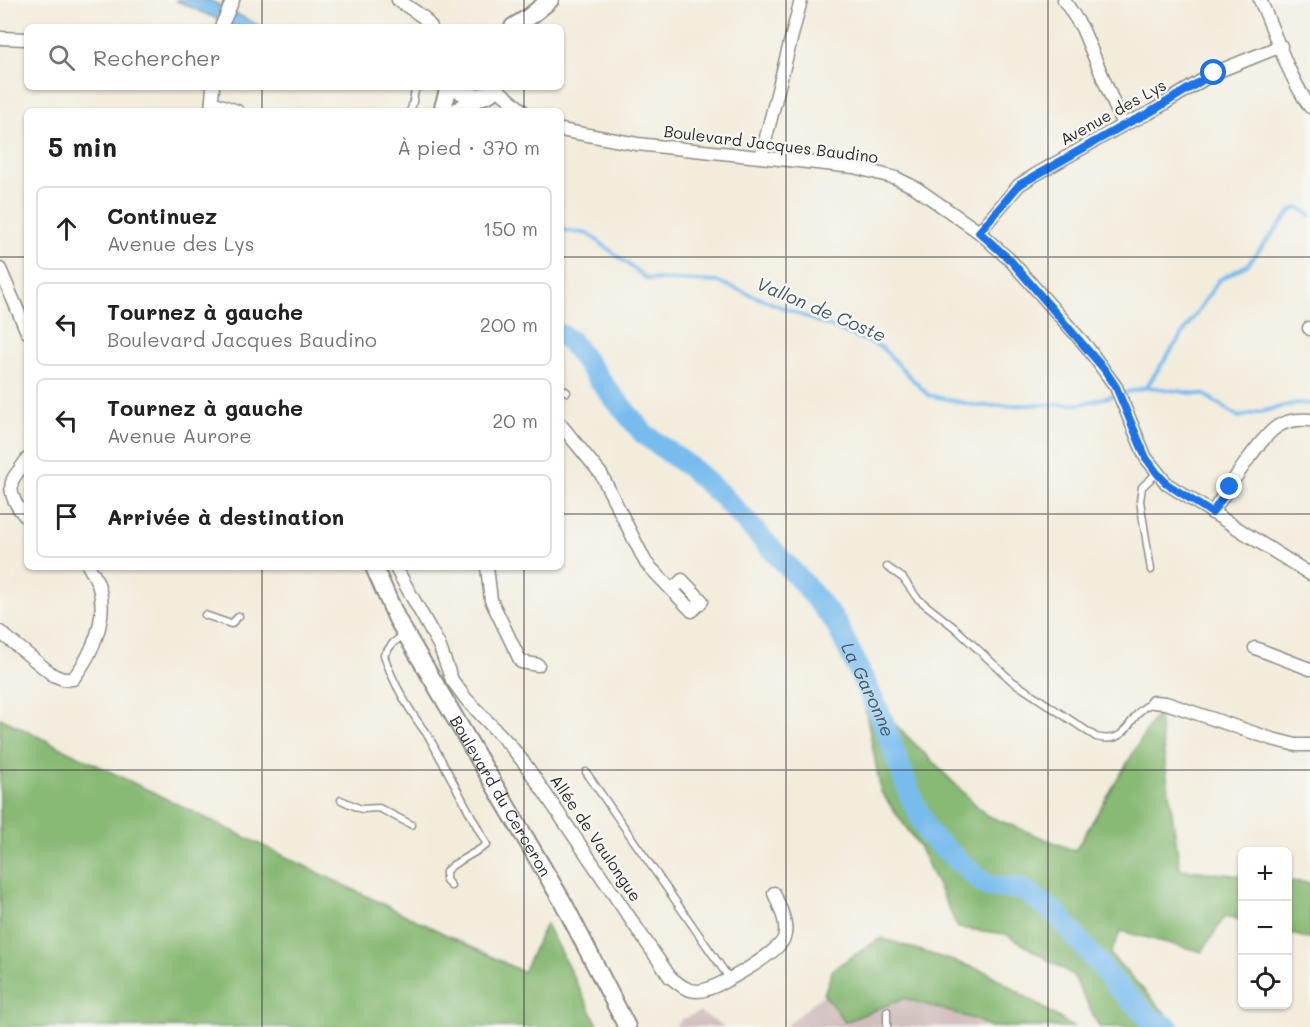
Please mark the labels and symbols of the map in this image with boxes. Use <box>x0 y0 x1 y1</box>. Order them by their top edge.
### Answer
route start <box>1200 59 1226 85</box>
street label: Avenue des Lys <box>1056 74 1169 149</box>
street label: Boulevard Jacques Baudino <box>663 120 879 167</box>
water label: Vallon de Coste <box>753 271 890 347</box>
route end <box>1216 473 1242 499</box>
water label: La Garonne <box>836 638 901 740</box>
street label: Boulevard du Cerceron <box>446 711 556 880</box>
street label: Allée de Vaulongue <box>546 770 647 905</box>

